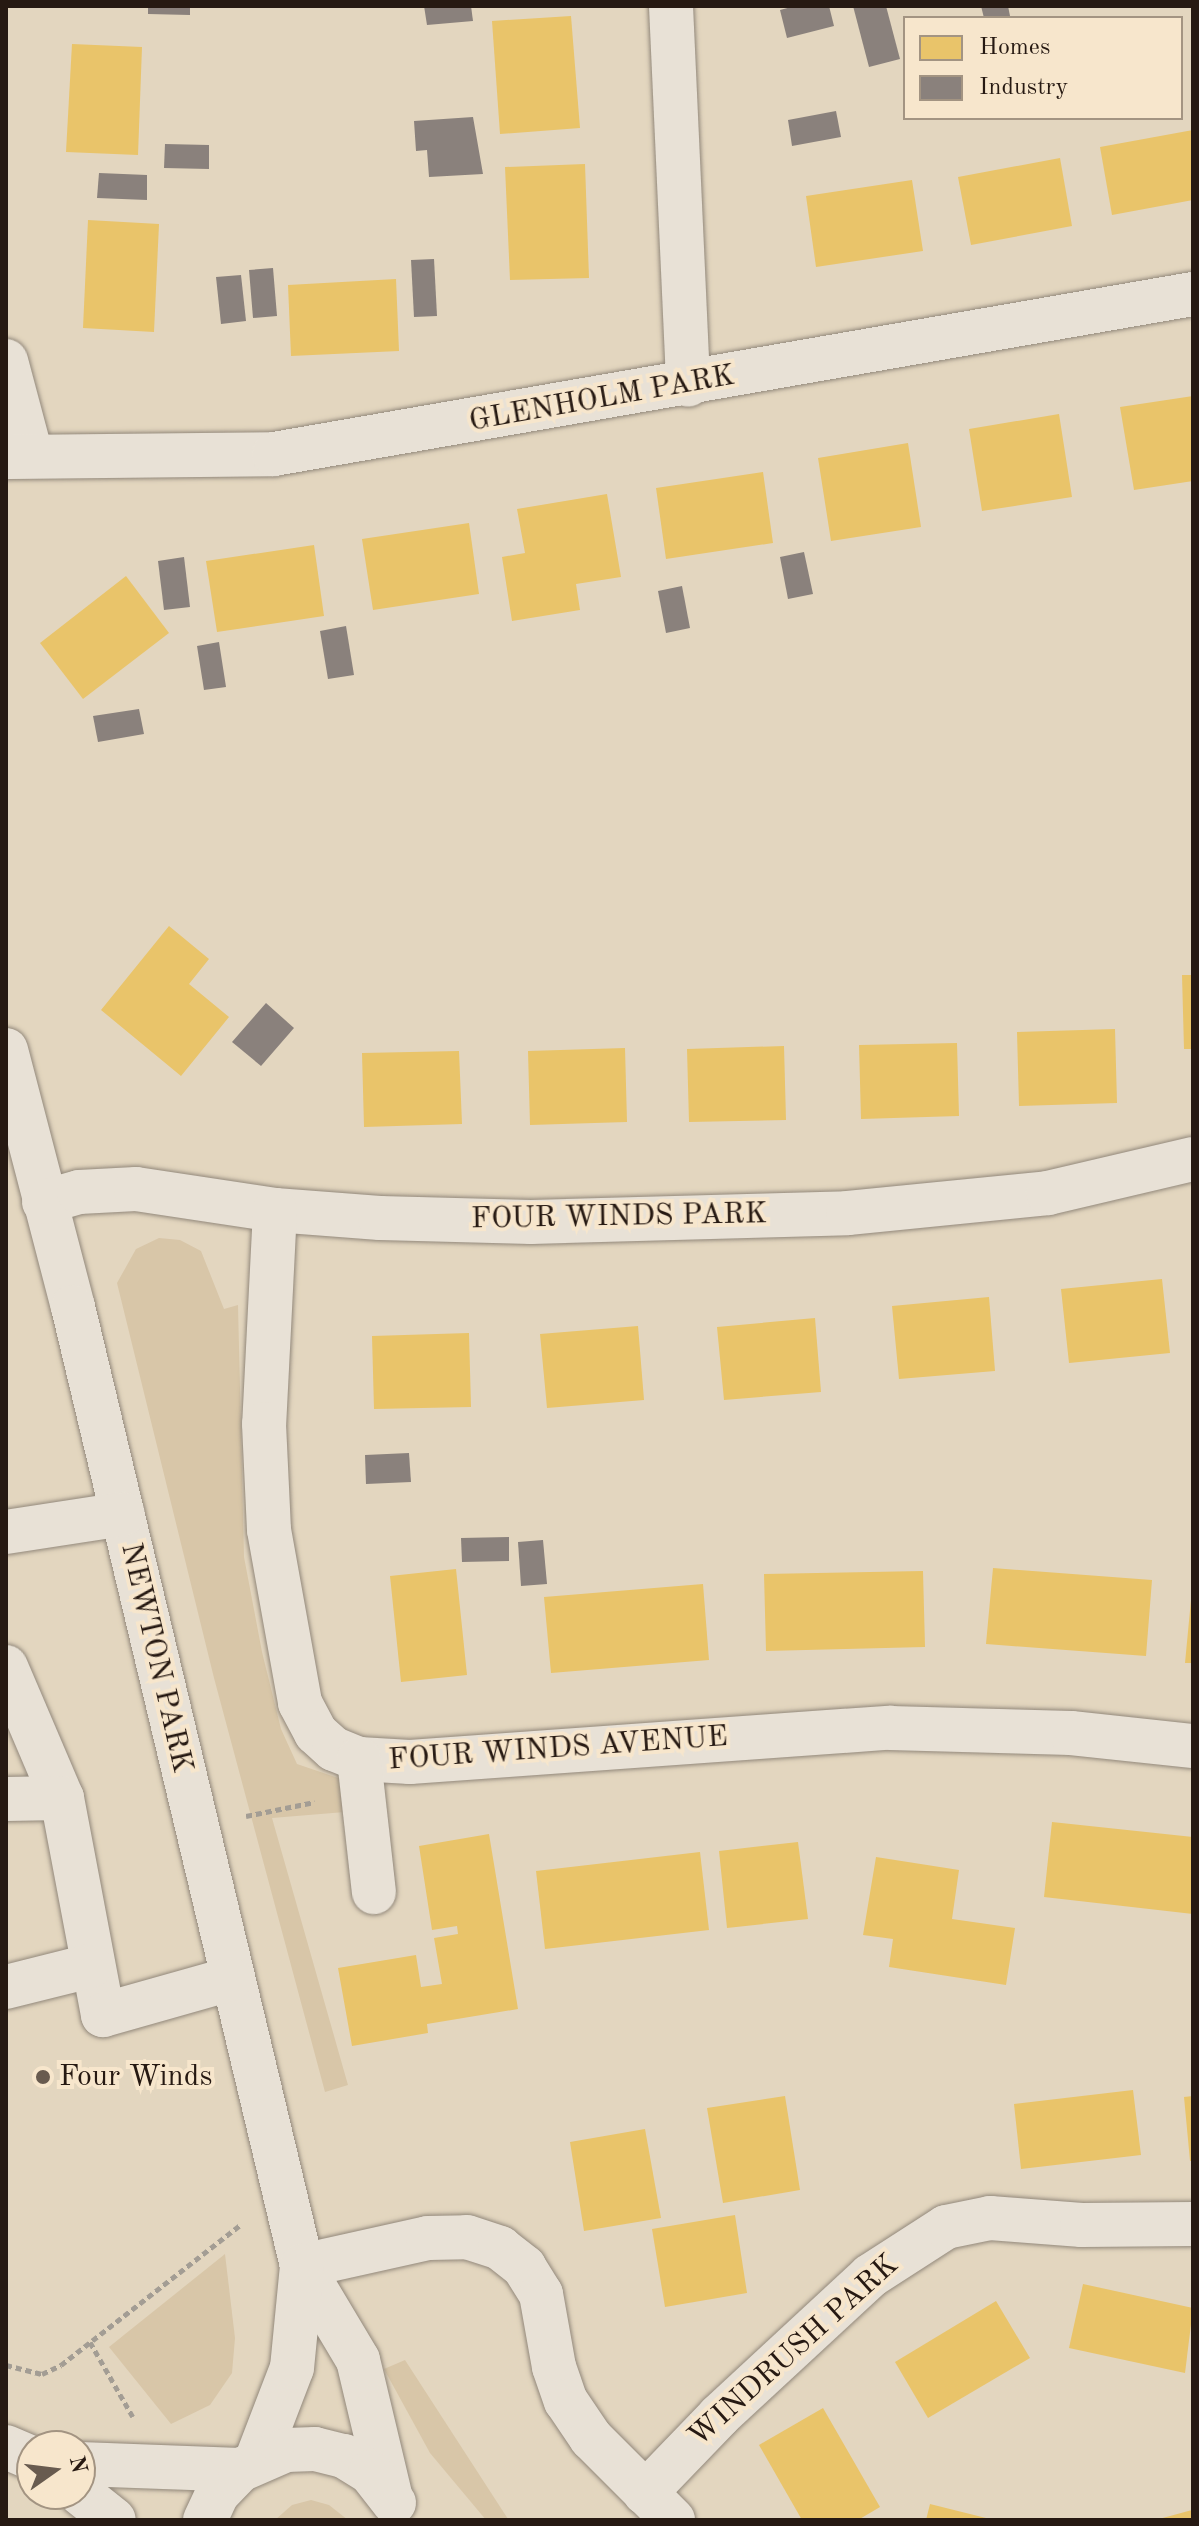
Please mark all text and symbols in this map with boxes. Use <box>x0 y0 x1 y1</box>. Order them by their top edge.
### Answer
legend <box>903 16 1183 120</box>
text: Homes <box>979 36 1050 60</box>
text: Industry <box>979 76 1068 100</box>
street label: GLENHOLM PARK <box>466 358 738 440</box>
street label: FOUR WINDS PARK <box>471 1196 767 1238</box>
street label: NEWTON PARK <box>112 1539 200 1777</box>
street label: FOUR WINDS AVENUE <box>387 1719 729 1779</box>
place label: Four Winds <box>59 2059 212 2095</box>
marker: Four Winds <box>34 2068 52 2086</box>
street label: WINDRUSH PARK <box>682 2247 906 2455</box>
north arrow <box>16 2430 96 2510</box>
text: N <box>65 2454 90 2475</box>

